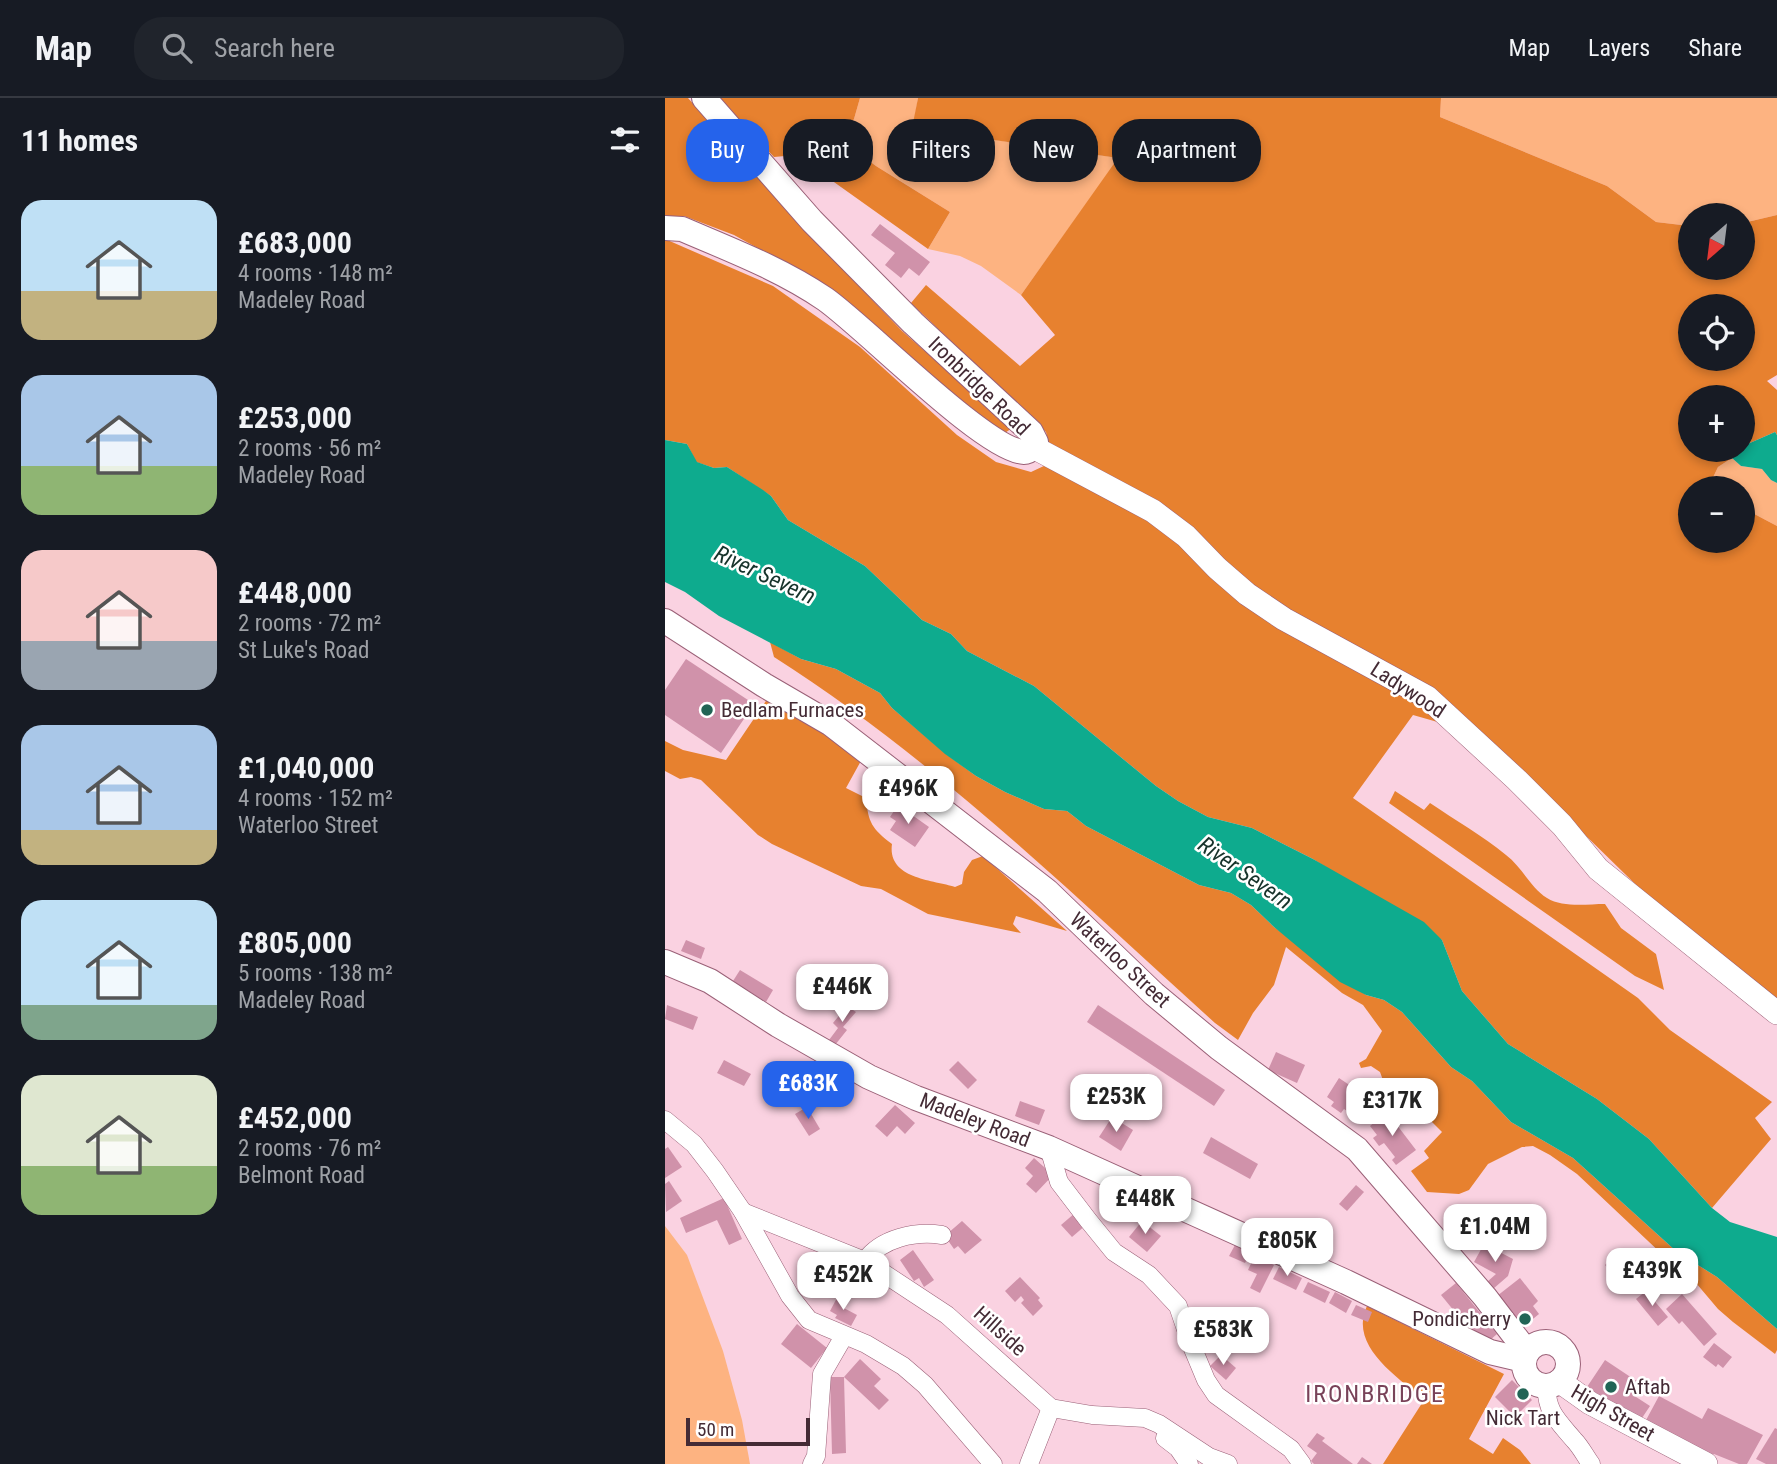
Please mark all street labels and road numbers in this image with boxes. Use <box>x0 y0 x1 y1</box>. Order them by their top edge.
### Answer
street label: Ironbridge Road <box>923 332 1035 440</box>
street label: Ladywood <box>1366 657 1450 723</box>
street label: Waterloo Street <box>1065 908 1175 1012</box>
street label: Madeley Road <box>916 1088 1034 1152</box>
street label: Hillside <box>969 1301 1031 1361</box>
street label: High Street <box>1567 1380 1659 1446</box>

